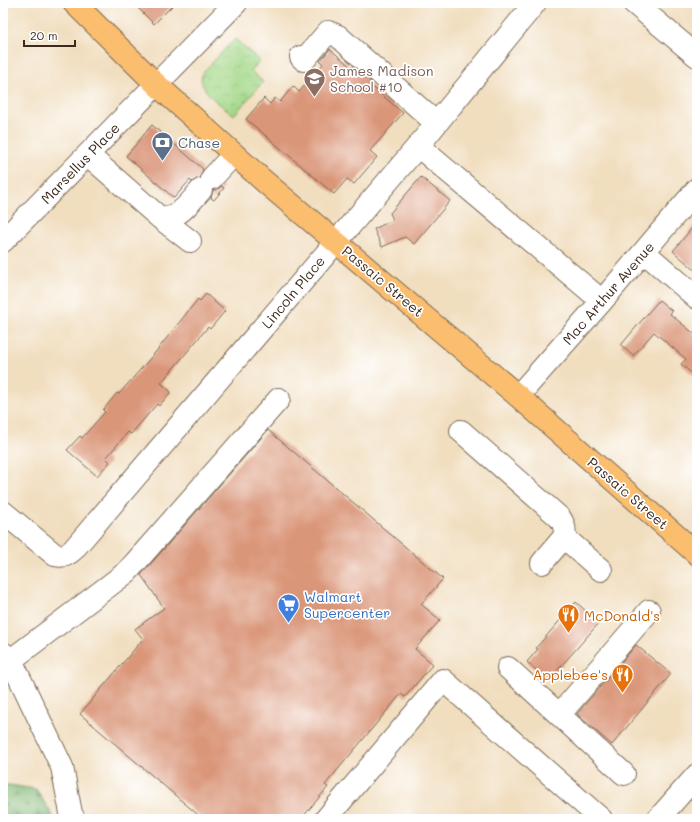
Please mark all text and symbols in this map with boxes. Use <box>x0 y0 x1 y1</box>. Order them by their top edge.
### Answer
scale bar <box>24 22 75 48</box>
text: 20 m <box>30 27 58 43</box>
place label: James Madison School #10 <box>330 61 433 96</box>
school or university icon: James Madison School #10 <box>301 65 327 98</box>
street label: Marsellus Place <box>36 118 124 208</box>
bank icon: Chase <box>150 129 176 162</box>
place label: Chase <box>178 133 220 152</box>
street label: Mac Arthur Avenue <box>558 237 658 349</box>
street label: Passaic Street <box>338 241 428 321</box>
street label: Lincoln Place <box>257 252 329 332</box>
street label: Passaic Street <box>584 453 672 533</box>
place label: Walmart Supercenter <box>304 587 390 622</box>
supermarket icon: Walmart Supercenter <box>276 591 302 624</box>
restaurant icon: McDonald's <box>555 602 581 635</box>
place label: McDonald's <box>584 606 660 625</box>
restaurant icon: Applebee's <box>610 661 636 694</box>
place label: Applebee's <box>533 665 608 684</box>

